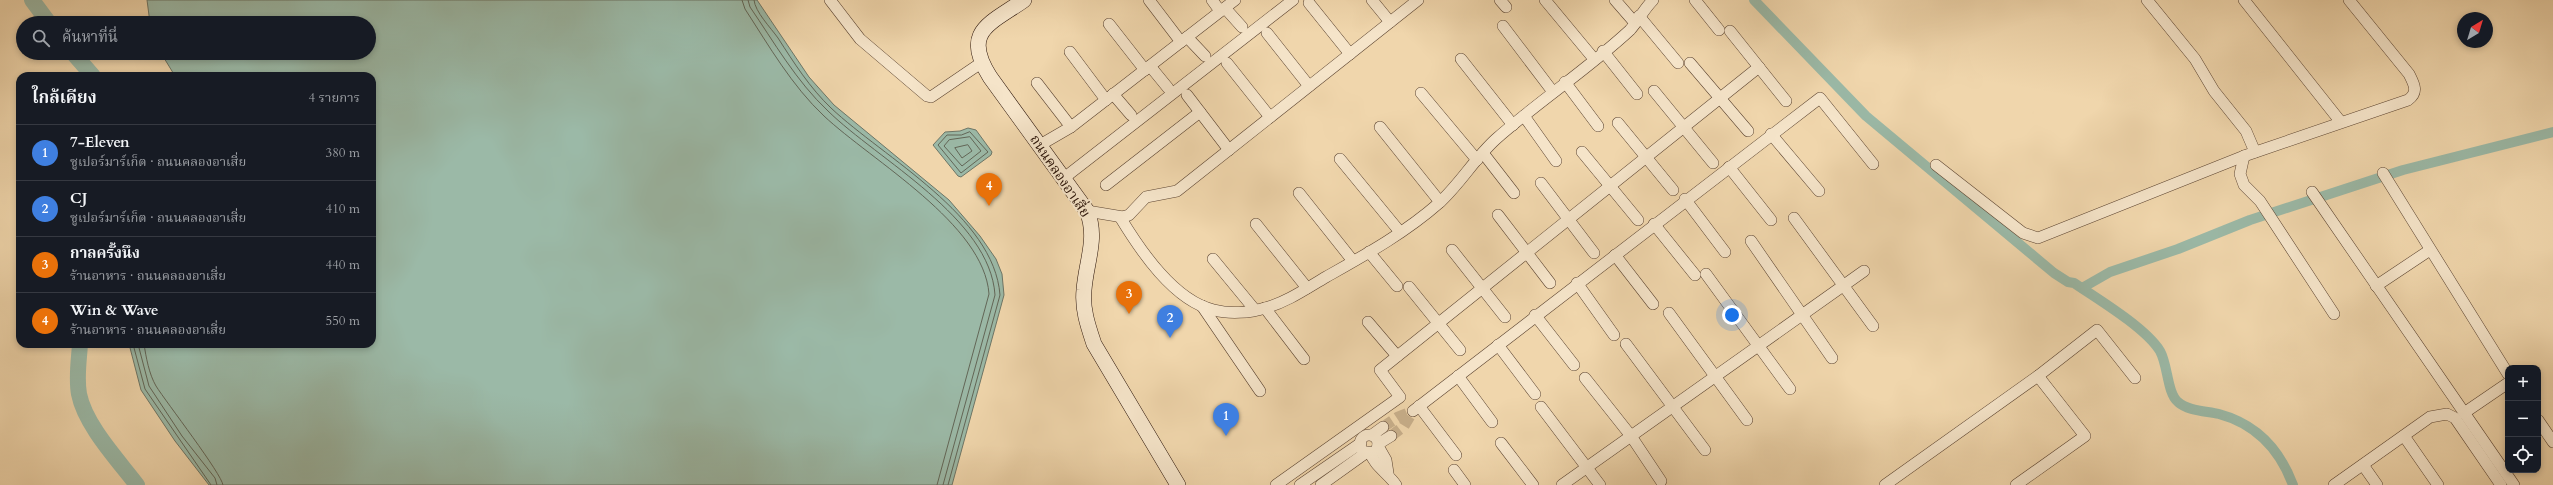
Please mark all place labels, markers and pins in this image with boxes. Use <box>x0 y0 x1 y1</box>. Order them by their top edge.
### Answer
pin: 4 <box>976 173 1002 206</box>
pin: 3 <box>1116 281 1142 314</box>
pin: 2 <box>1157 305 1183 338</box>
pin: 1 <box>1213 403 1239 436</box>

